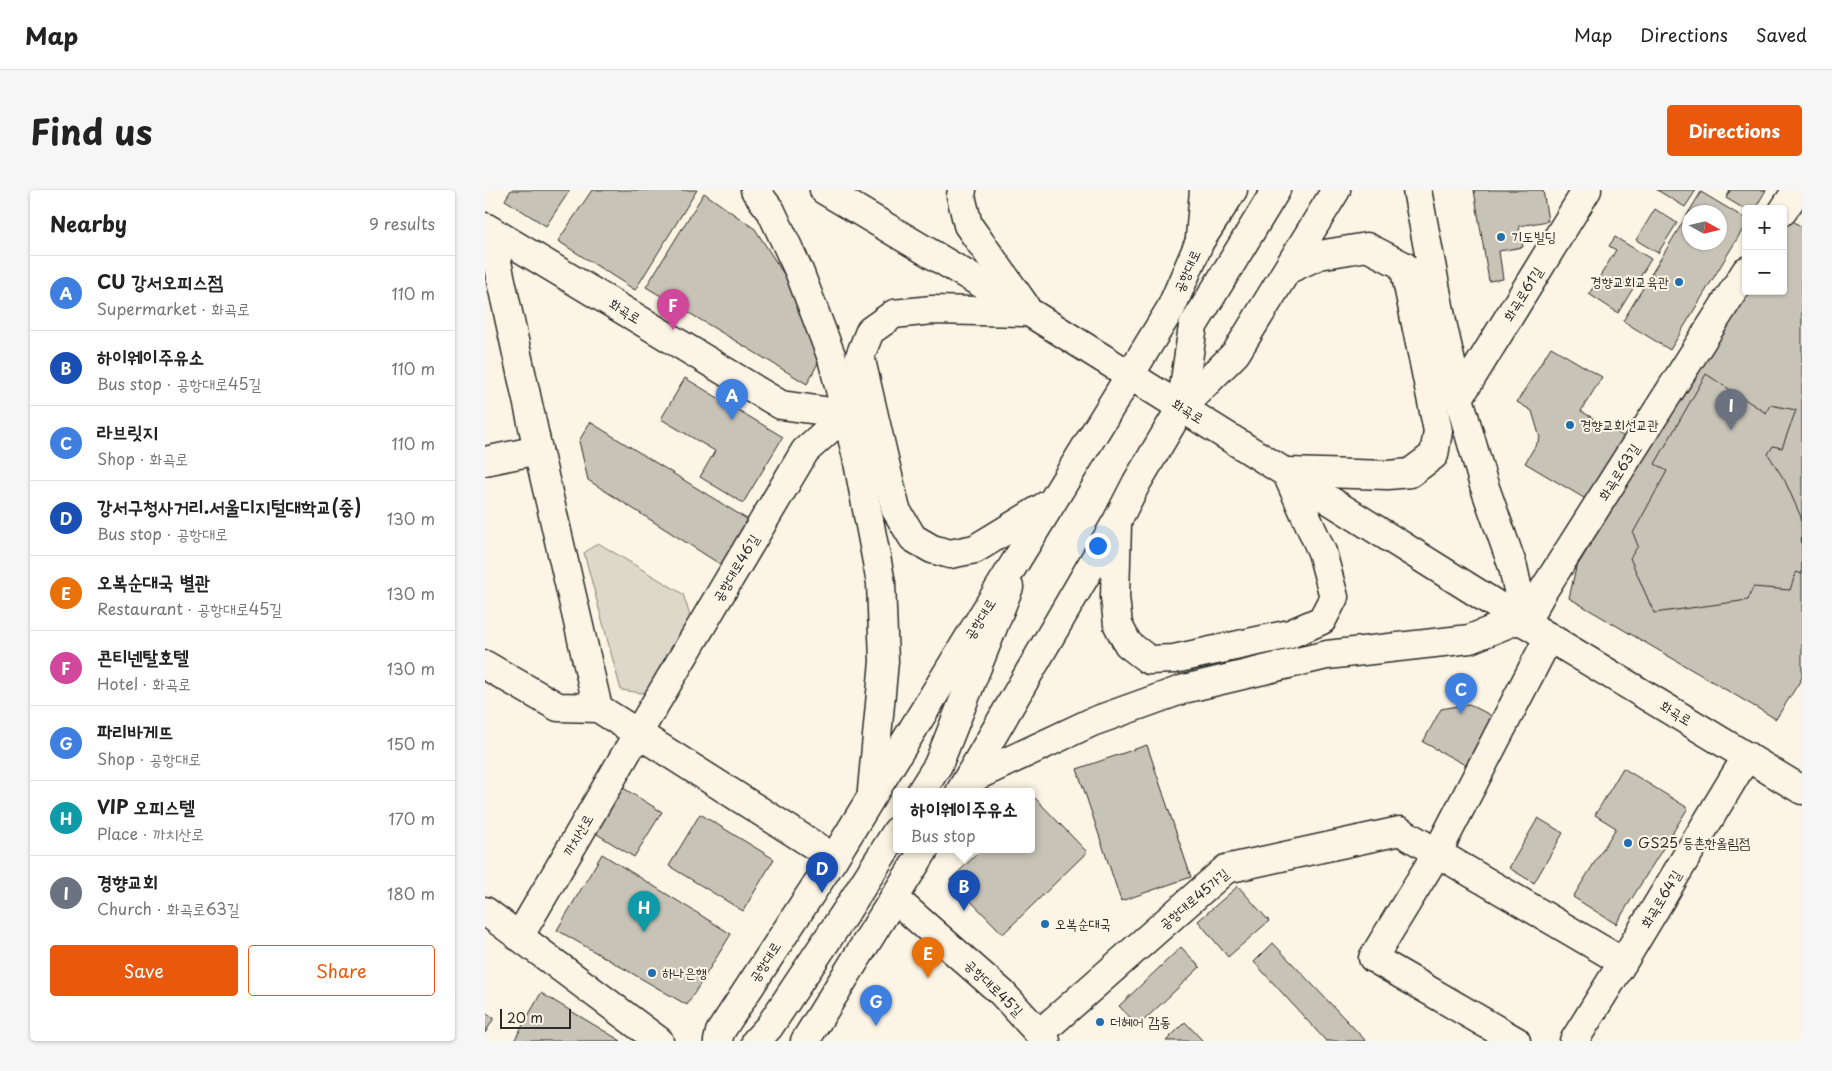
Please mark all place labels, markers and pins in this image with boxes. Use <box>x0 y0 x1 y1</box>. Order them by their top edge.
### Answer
place label: 기도빌딩 <box>1511 226 1556 247</box>
marker: 기도빌딩 <box>1495 231 1507 243</box>
place label: 경향교회교육관 <box>1590 271 1669 292</box>
marker: 경향교회교육관 <box>1673 276 1685 288</box>
pin: F <box>657 289 689 330</box>
pin: A <box>716 379 748 420</box>
pin: I <box>1715 389 1747 430</box>
place label: 경향교회선교관 <box>1580 414 1659 435</box>
marker: 경향교회선교관 <box>1564 419 1576 431</box>
pin: C <box>1445 673 1477 714</box>
place label: GS25 등촌한올림점 <box>1638 832 1750 853</box>
marker: GS25 등촌한올림점 <box>1622 837 1634 849</box>
pin: D <box>806 852 838 893</box>
pin: B <box>948 870 980 911</box>
pin: H <box>628 891 660 932</box>
place label: 오복순대국 <box>1055 913 1111 934</box>
marker: 오복순대국 <box>1039 918 1051 930</box>
pin: E <box>912 937 944 978</box>
place label: 하나은행 <box>662 962 707 983</box>
marker: 하나은행 <box>646 967 658 979</box>
pin: G <box>860 985 892 1026</box>
place label: 더헤어 감동 <box>1110 1011 1171 1032</box>
marker: 더헤어 감동 <box>1094 1016 1106 1028</box>

